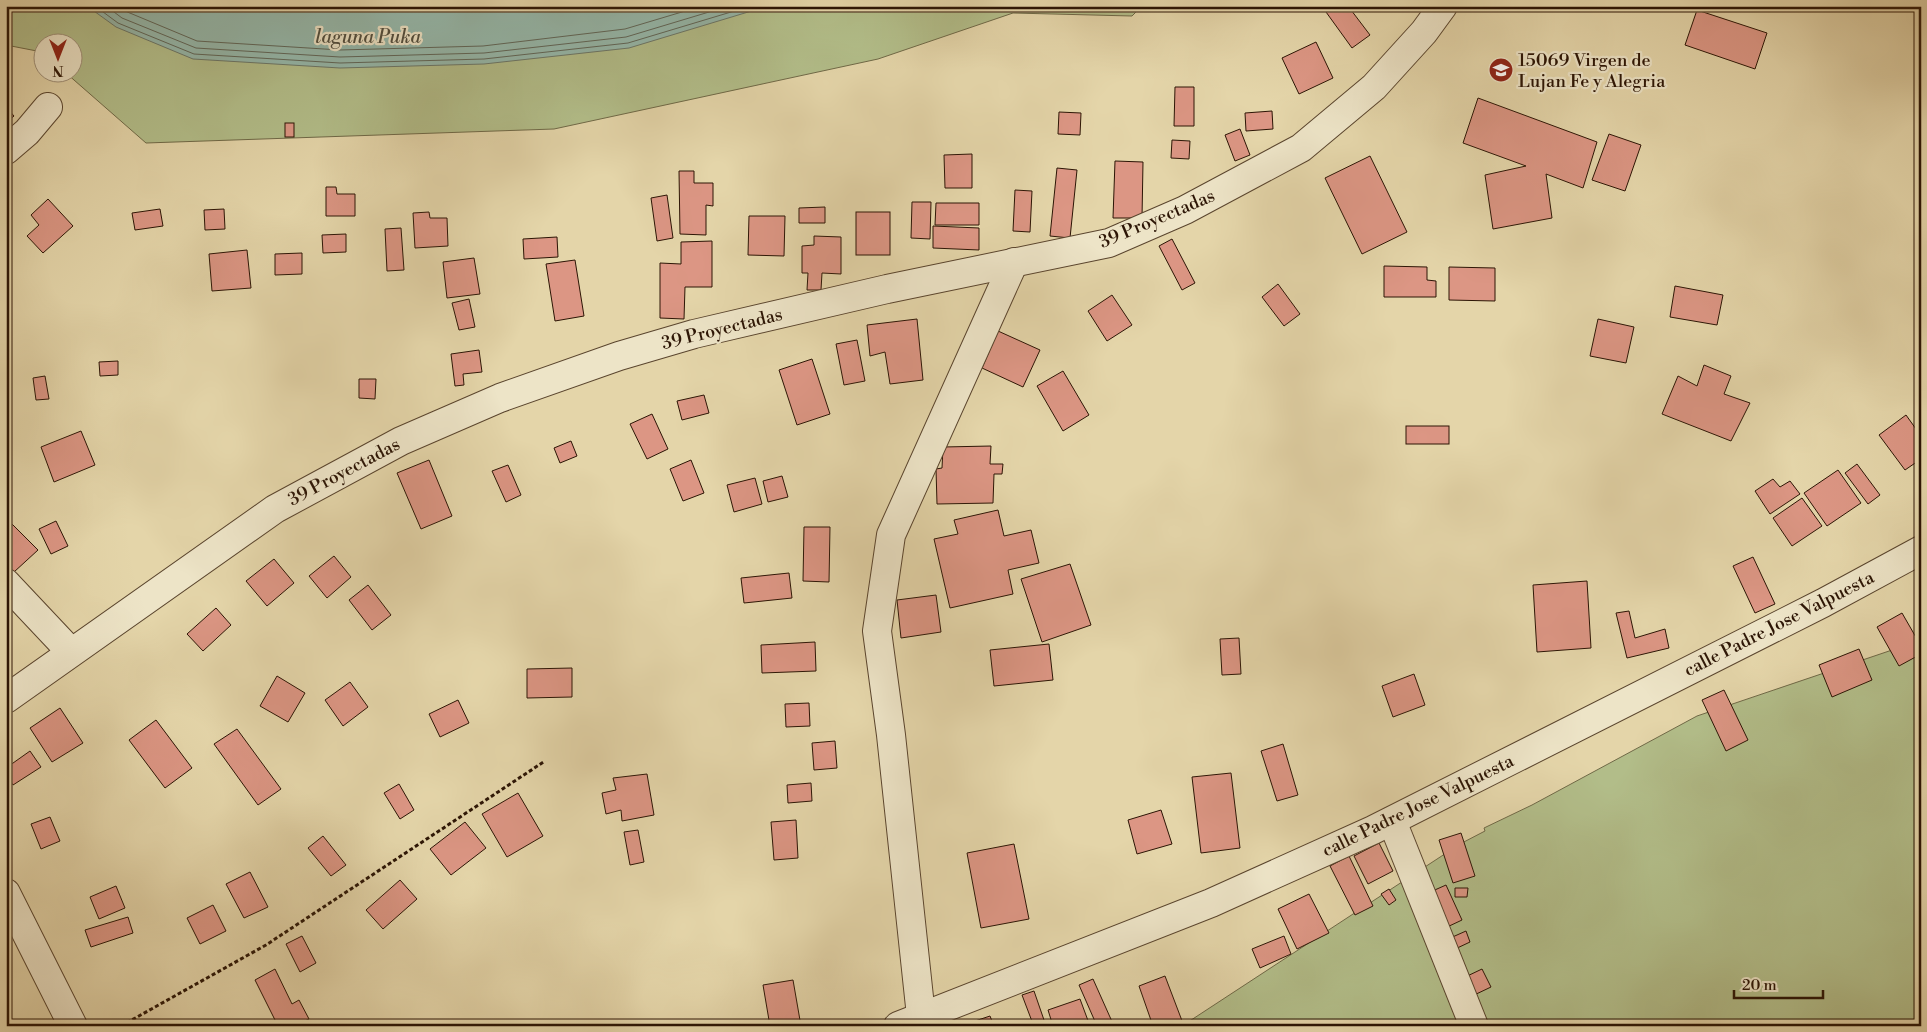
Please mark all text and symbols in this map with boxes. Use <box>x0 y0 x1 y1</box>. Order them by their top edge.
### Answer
water label: laguna Puka <box>315 25 421 49</box>
north arrow <box>32 32 82 82</box>
place label: 15069 Virgen de Lujan Fe y Alegria <box>1518 49 1666 93</box>
school or university icon: 15069 Virgen de Lujan Fe y Alegria <box>1488 57 1514 83</box>
text: N <box>52 61 64 79</box>
street label: 39 Proyectadas <box>1096 184 1219 254</box>
street label: 39 Proyectadas <box>659 303 785 355</box>
street label: 39 Proyectadas <box>284 433 404 511</box>
street label: calle Padre Jose Valpuesta <box>1680 566 1879 682</box>
street label: calle Padre Jose Valpuesta <box>1318 749 1518 863</box>
scale bar <box>1734 967 1823 999</box>
text: 20 m <box>1742 976 1777 995</box>

